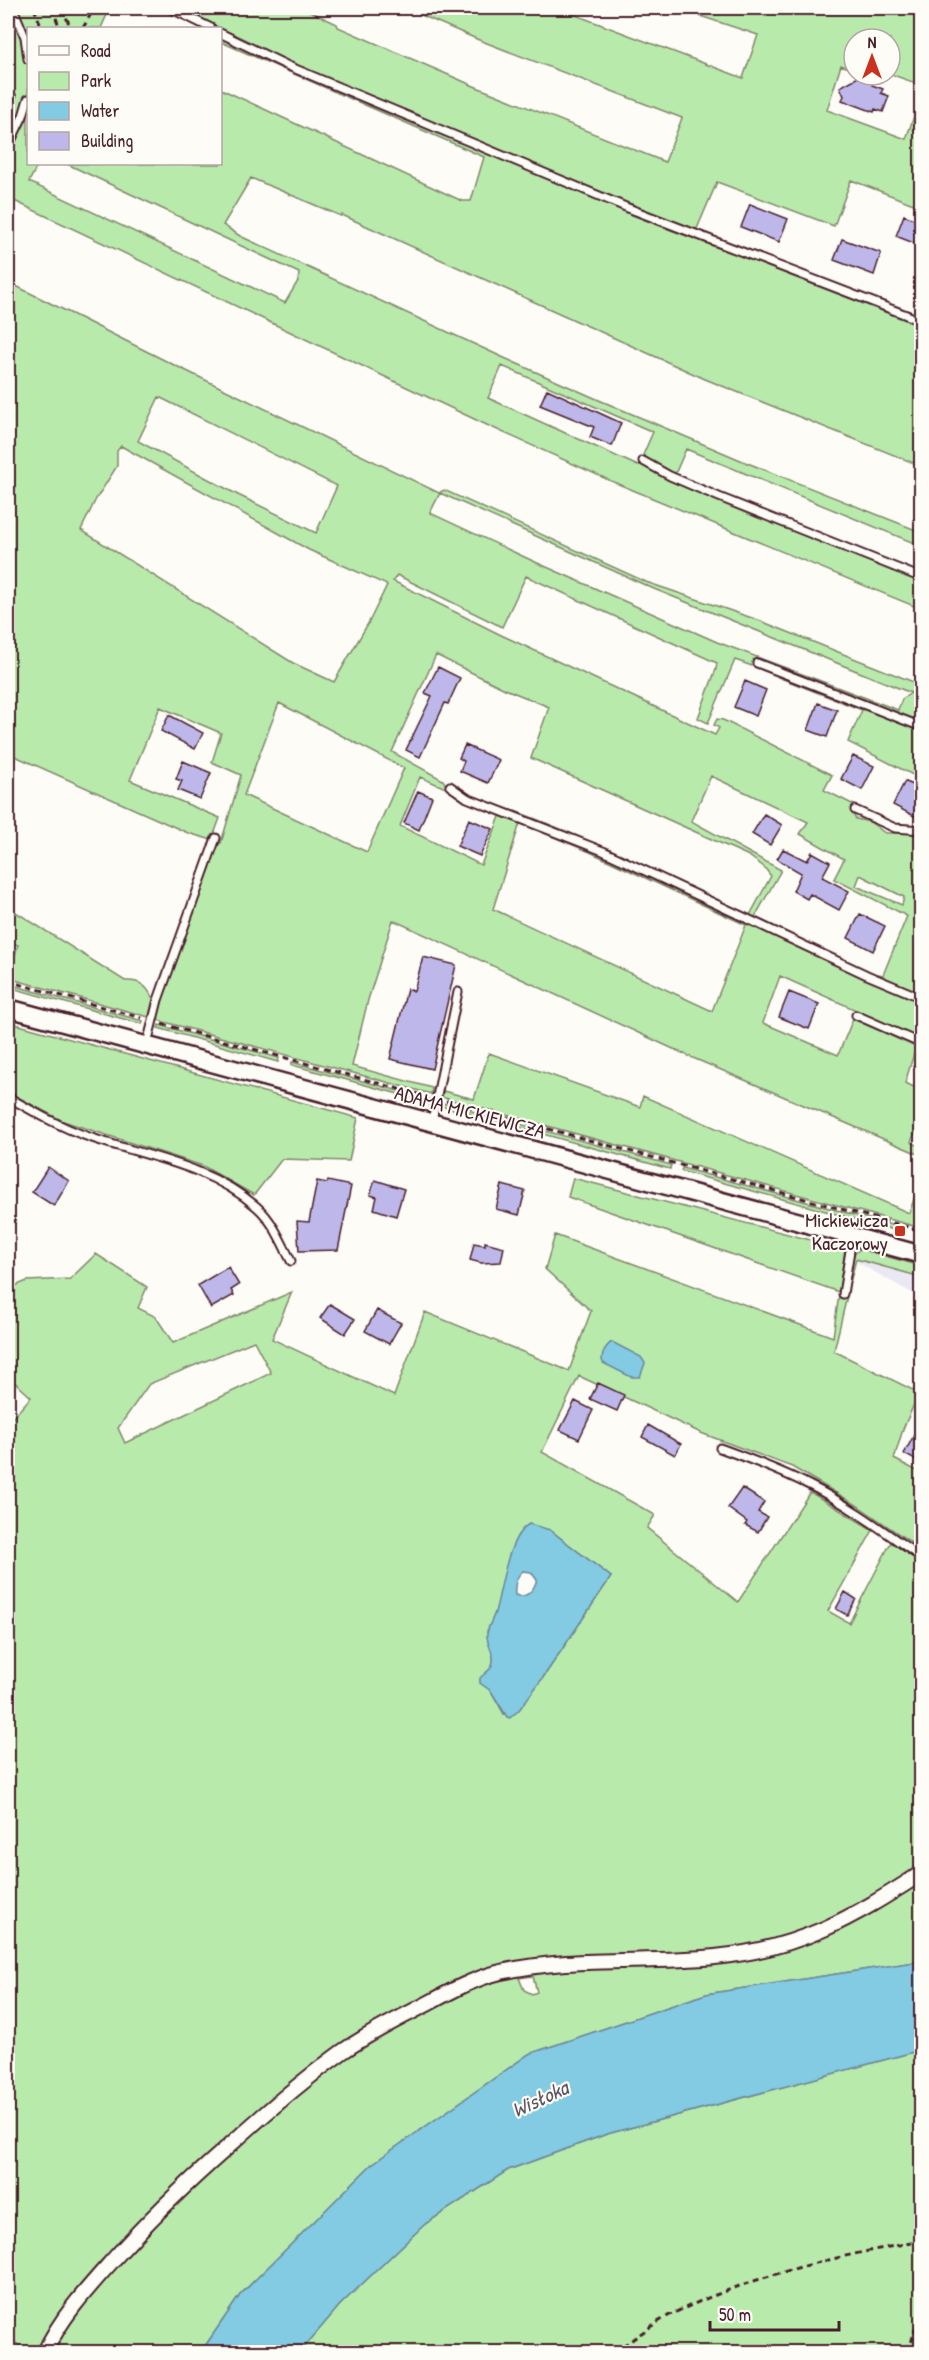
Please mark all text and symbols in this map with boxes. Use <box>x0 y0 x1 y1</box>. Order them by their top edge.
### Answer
legend <box>27 27 222 165</box>
north arrow <box>842 27 902 87</box>
text: N <box>868 31 877 53</box>
text: Road <box>81 38 111 63</box>
text: Park <box>81 68 112 93</box>
text: Water <box>81 98 119 123</box>
text: Building <box>81 128 133 153</box>
street label: ADAMA MICKIEWICZA <box>392 1078 549 1145</box>
place label: Mickiewicza Kaczorowy <box>805 1206 888 1256</box>
marker: Mickiewicza Kaczorowy <box>893 1224 907 1238</box>
water label: Wisłoka <box>507 2072 575 2124</box>
scale bar <box>710 2294 839 2332</box>
text: 50 m <box>719 2302 751 2327</box>

